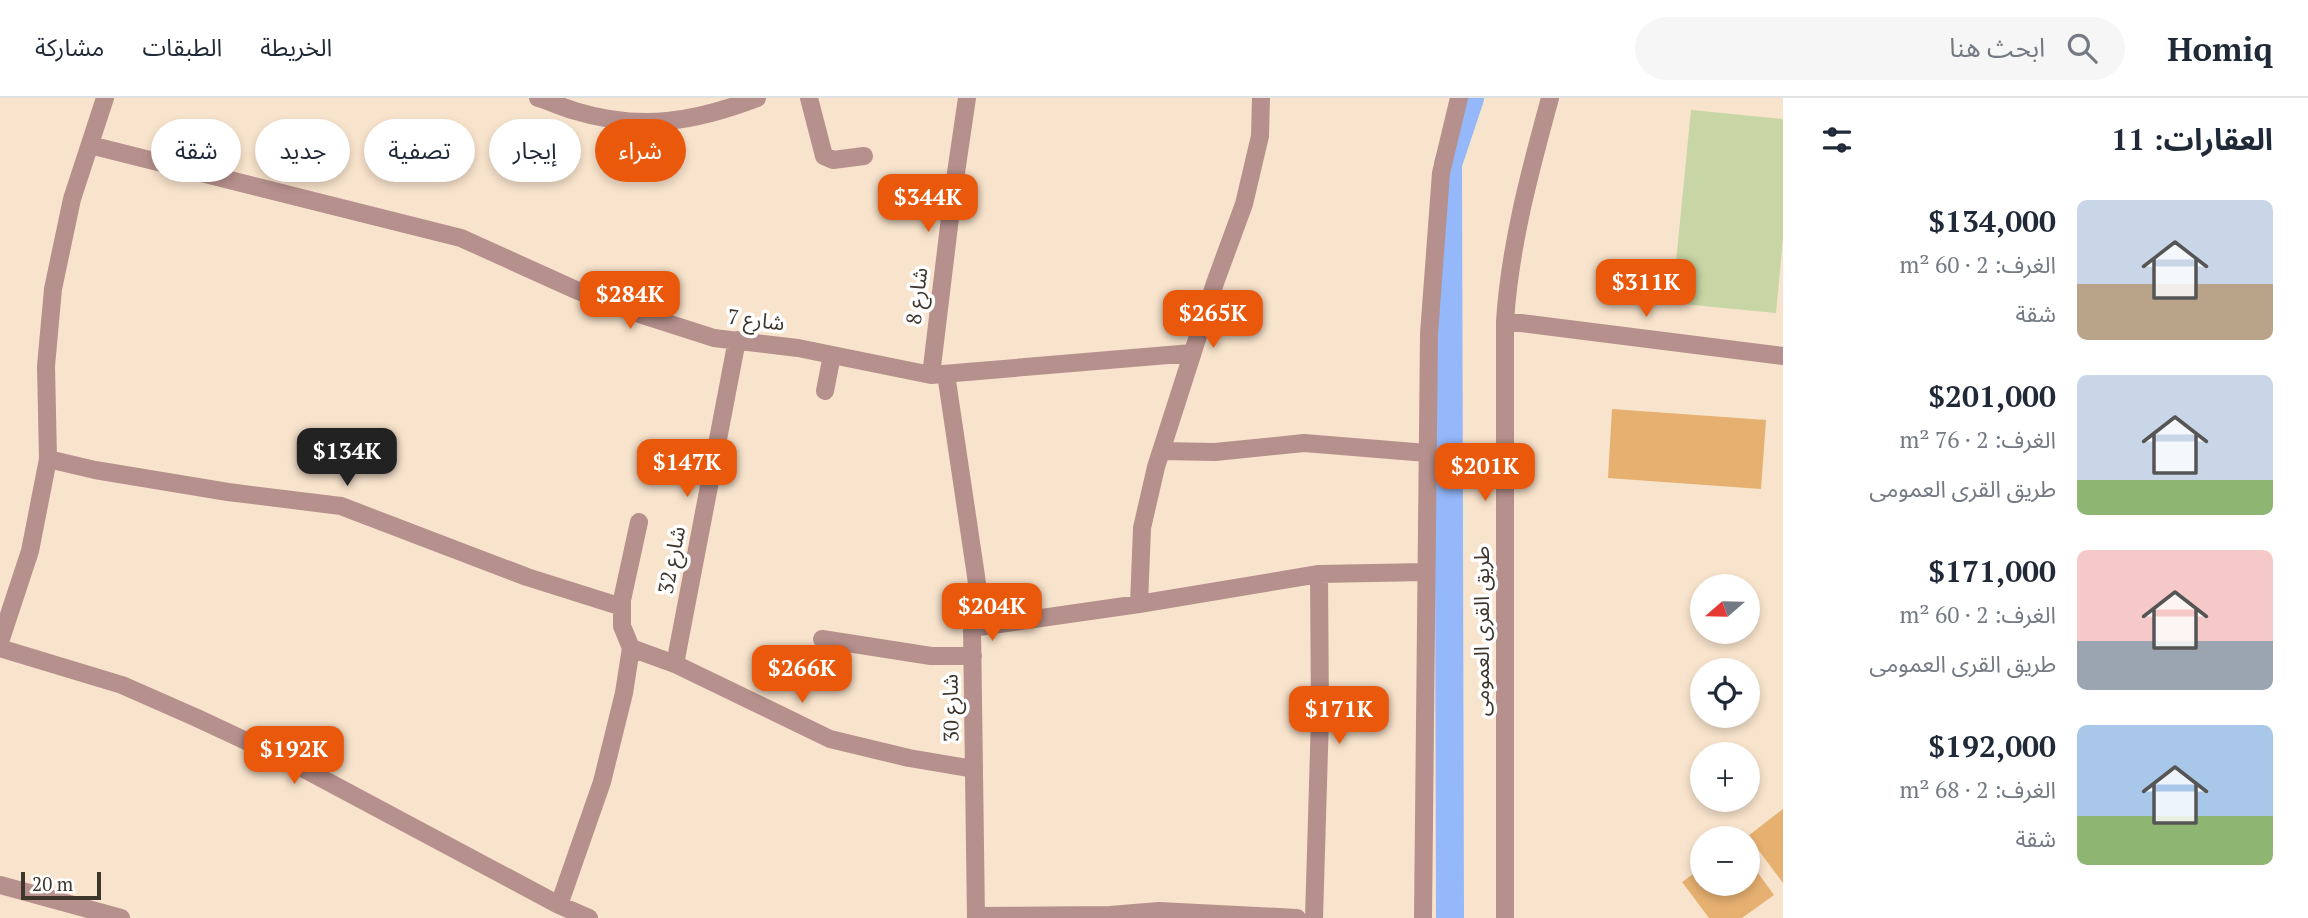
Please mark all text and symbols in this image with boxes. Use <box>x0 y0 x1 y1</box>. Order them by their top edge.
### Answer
search box <box>1635 17 2125 80</box>
text: Homiq <box>2167 27 2273 70</box>
icon: search <box>2063 29 2101 67</box>
text: ابحث هنا <box>1949 30 2045 64</box>
text: مشاركة <box>35 31 104 63</box>
text: الطبقات <box>142 31 222 63</box>
text: الخريطة <box>260 31 332 63</box>
chip: شقة <box>151 119 241 182</box>
chip: جديد <box>255 119 350 182</box>
chip: تصفية <box>364 119 475 182</box>
chip: إيجار <box>489 119 581 182</box>
chip: شراء <box>595 119 686 182</box>
text: العقارات: 11 <box>2111 119 2273 159</box>
icon: filters <box>1818 121 1856 159</box>
pin: $344K <box>879 174 977 234</box>
text: $344K <box>894 181 962 212</box>
text: $134,000 <box>1928 201 2056 241</box>
icon: home <box>2133 228 2217 312</box>
text: الغرف: 2 · 60 m² <box>1900 249 2056 280</box>
pin: $311K <box>1597 260 1695 319</box>
street label: شارع 8 <box>899 266 935 326</box>
text: $311K <box>1612 266 1680 297</box>
pin: $284K <box>581 272 679 331</box>
text: $284K <box>596 278 664 309</box>
pin: $265K <box>1164 290 1262 350</box>
text: $265K <box>1179 297 1247 328</box>
text: شقة <box>2015 298 2056 329</box>
street label: شارع 7 <box>726 302 786 338</box>
text: $201,000 <box>1928 376 2056 416</box>
icon: home <box>2133 403 2217 487</box>
text: الغرف: 2 · 76 m² <box>1900 424 2056 455</box>
pin: $134K <box>298 428 396 488</box>
text: $134K <box>313 435 381 466</box>
pin: $147K <box>638 440 736 499</box>
pin: $201K <box>1436 444 1534 503</box>
text: $147K <box>653 446 721 477</box>
text: $201K <box>1451 450 1519 481</box>
text: طريق القرى العمومى <box>1869 473 2056 504</box>
street label: شارع 32 <box>651 524 693 596</box>
street label: طريق القرى العمومى <box>1467 546 1495 716</box>
text: $171,000 <box>1928 551 2056 591</box>
north arrow <box>1690 574 1760 644</box>
map controls <box>1690 574 1760 896</box>
icon: home <box>2133 578 2217 662</box>
pin: $204K <box>943 584 1041 643</box>
text: $204K <box>958 590 1026 621</box>
text: الغرف: 2 · 60 m² <box>1900 599 2056 630</box>
pin: $266K <box>753 646 851 705</box>
text: طريق القرى العمومى <box>1869 648 2056 679</box>
text: $266K <box>768 652 836 683</box>
button: locate <box>1690 658 1760 728</box>
street label: شارع 30 <box>935 674 967 742</box>
pin: $171K <box>1290 686 1388 746</box>
text: $171K <box>1305 693 1373 724</box>
pin: $192K <box>245 726 343 786</box>
text: $192,000 <box>1928 726 2056 766</box>
text: $192K <box>260 733 328 764</box>
button: + <box>1690 742 1760 812</box>
icon: home <box>2133 753 2217 837</box>
text: الغرف: 2 · 68 m² <box>1900 774 2056 805</box>
text: شقة <box>2015 823 2056 854</box>
button: − <box>1690 826 1760 896</box>
scale bar <box>21 869 102 901</box>
text: 20 m <box>32 871 73 896</box>

